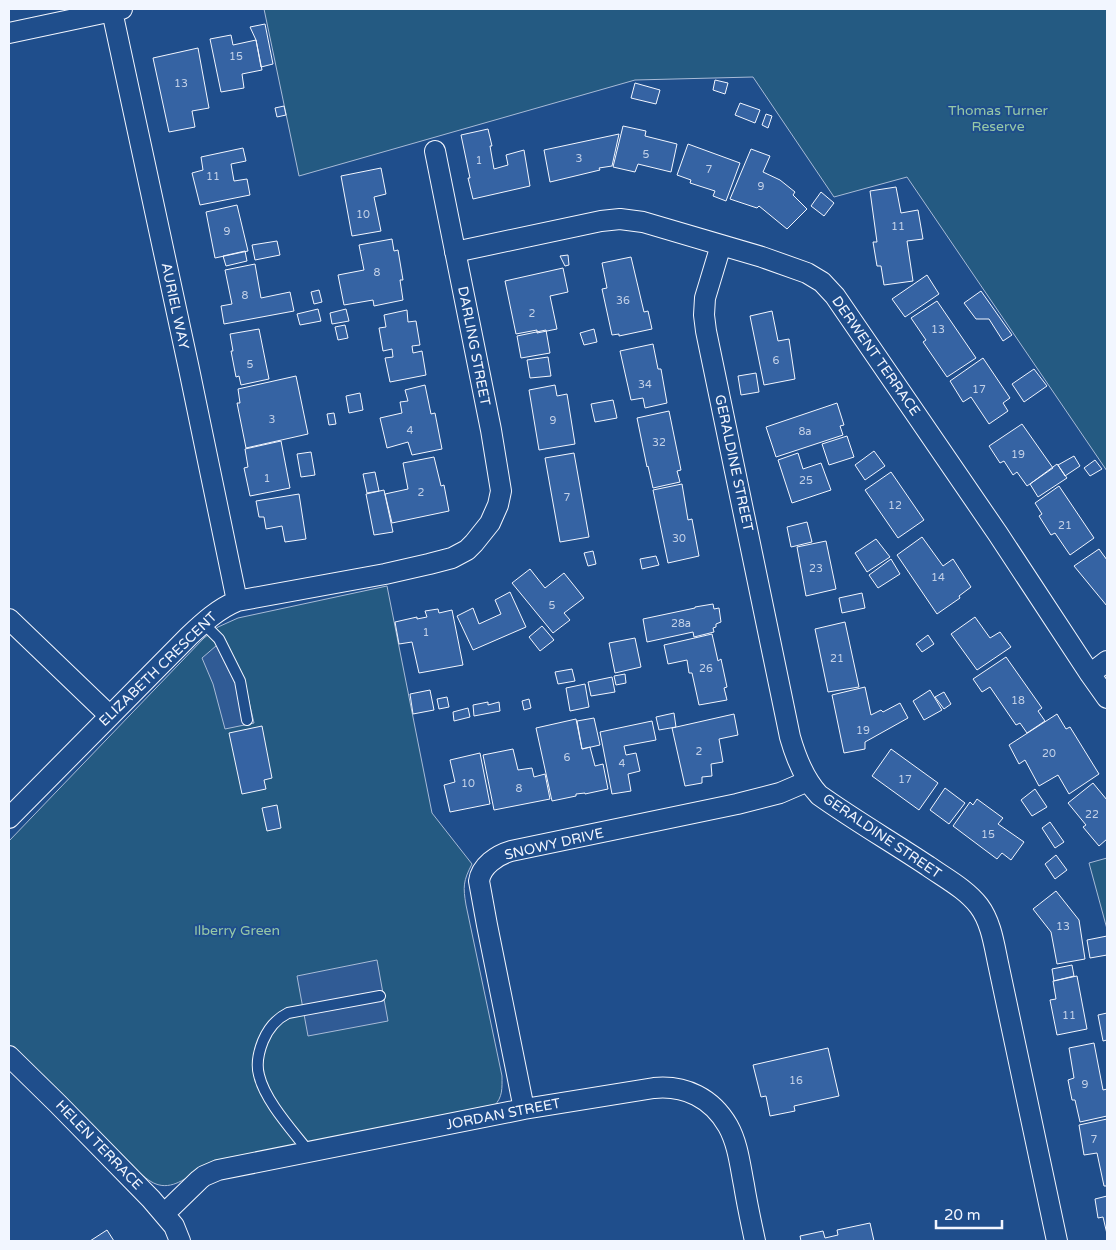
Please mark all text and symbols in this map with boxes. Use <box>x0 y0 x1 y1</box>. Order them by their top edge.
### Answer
house number: 15 <box>229 50 243 63</box>
house number: 13 <box>174 77 188 90</box>
park label: Thomas Turner Reserve <box>948 102 1049 135</box>
house number: 5 <box>643 148 650 161</box>
house number: 3 <box>576 152 583 165</box>
house number: 1 <box>476 154 482 167</box>
house number: 7 <box>706 163 713 176</box>
house number: 11 <box>206 170 220 183</box>
house number: 9 <box>758 180 765 193</box>
house number: 10 <box>356 208 370 221</box>
house number: 11 <box>891 220 905 233</box>
house number: 9 <box>224 225 231 238</box>
street label: AURIEL WAY <box>158 261 192 351</box>
house number: 8 <box>374 266 381 279</box>
street label: DARLING STREET <box>454 285 494 408</box>
house number: 8 <box>242 289 249 302</box>
street label: DERWENT TERRACE <box>828 293 924 419</box>
house number: 36 <box>616 294 630 307</box>
house number: 2 <box>529 307 536 320</box>
house number: 13 <box>931 323 945 336</box>
house number: 6 <box>773 354 780 367</box>
house number: 5 <box>247 358 254 371</box>
house number: 34 <box>638 378 652 391</box>
house number: 17 <box>972 383 986 396</box>
street label: GERALDINE STREET <box>711 393 757 533</box>
house number: 3 <box>269 413 276 426</box>
house number: 9 <box>550 414 557 427</box>
house number: 4 <box>407 424 414 437</box>
house number: 8a <box>798 425 812 438</box>
house number: 32 <box>652 436 666 449</box>
house number: 19 <box>1011 448 1025 461</box>
house number: 1 <box>264 472 270 485</box>
house number: 25 <box>799 474 813 487</box>
house number: 2 <box>418 486 425 499</box>
house number: 7 <box>564 491 571 504</box>
house number: 12 <box>888 499 902 512</box>
house number: 21 <box>1058 519 1072 532</box>
house number: 30 <box>672 532 686 545</box>
house number: 23 <box>809 562 823 575</box>
house number: 14 <box>931 571 945 584</box>
house number: 5 <box>549 599 556 612</box>
street label: ELIZABETH CRESCENT <box>95 608 221 730</box>
house number: 28a <box>671 617 691 630</box>
house number: 1 <box>423 626 429 639</box>
house number: 21 <box>830 652 844 665</box>
house number: 26 <box>699 662 713 675</box>
house number: 18 <box>1011 694 1025 707</box>
house number: 19 <box>856 724 870 737</box>
house number: 2 <box>696 745 703 758</box>
house number: 20 <box>1042 747 1056 760</box>
house number: 6 <box>564 751 571 764</box>
house number: 4 <box>619 757 626 770</box>
house number: 17 <box>898 773 912 786</box>
house number: 10 <box>461 777 475 790</box>
house number: 8 <box>516 782 523 795</box>
street label: GERALDINE STREET <box>819 790 945 882</box>
house number: 22 <box>1085 808 1099 821</box>
street label: SNOWY DRIVE <box>503 824 605 864</box>
house number: 15 <box>981 828 995 841</box>
house number: 13 <box>1056 920 1070 933</box>
park label: Ilberry Green <box>194 922 280 939</box>
house number: 11 <box>1062 1009 1076 1022</box>
house number: 16 <box>789 1074 803 1087</box>
house number: 9 <box>1082 1078 1089 1091</box>
street label: JORDAN STREET <box>444 1094 562 1133</box>
street label: HELEN TERRACE <box>52 1097 146 1193</box>
house number: 7 <box>1091 1133 1098 1146</box>
scale bar <box>936 1198 1002 1230</box>
text: 20 m <box>944 1206 981 1224</box>

